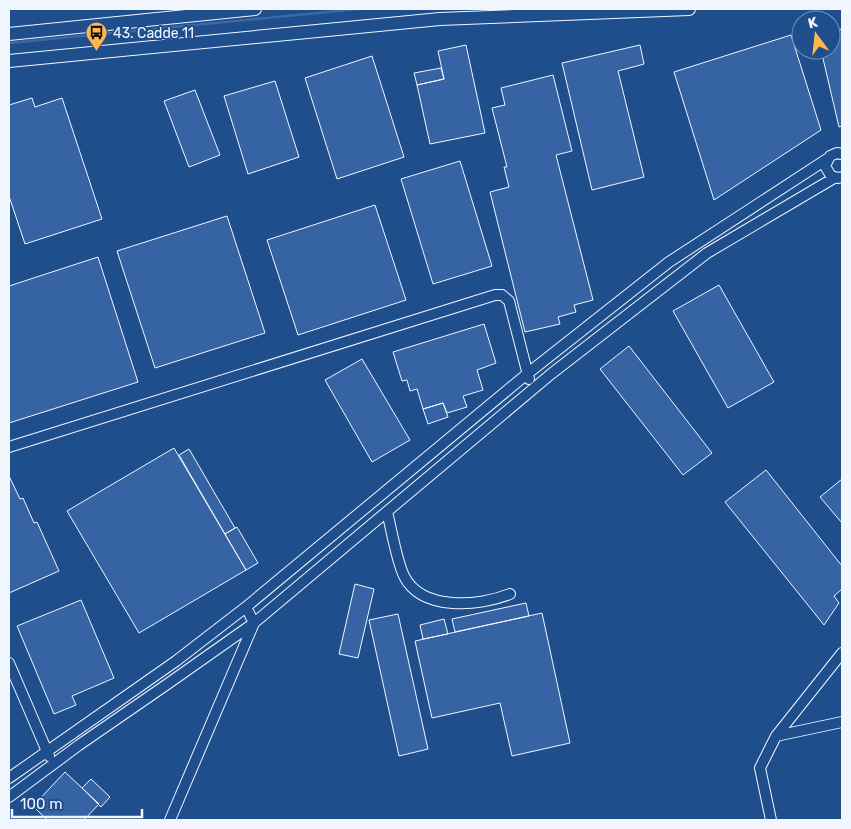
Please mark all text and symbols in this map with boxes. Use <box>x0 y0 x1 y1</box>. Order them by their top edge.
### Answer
north arrow <box>791 10 841 60</box>
text: K <box>806 13 820 32</box>
bus stop icon: 43. Cadde 11 <box>85 21 109 52</box>
place label: 43. Cadde 11 <box>113 25 194 42</box>
scale bar <box>12 786 142 818</box>
text: 100 m <box>20 795 62 813</box>

